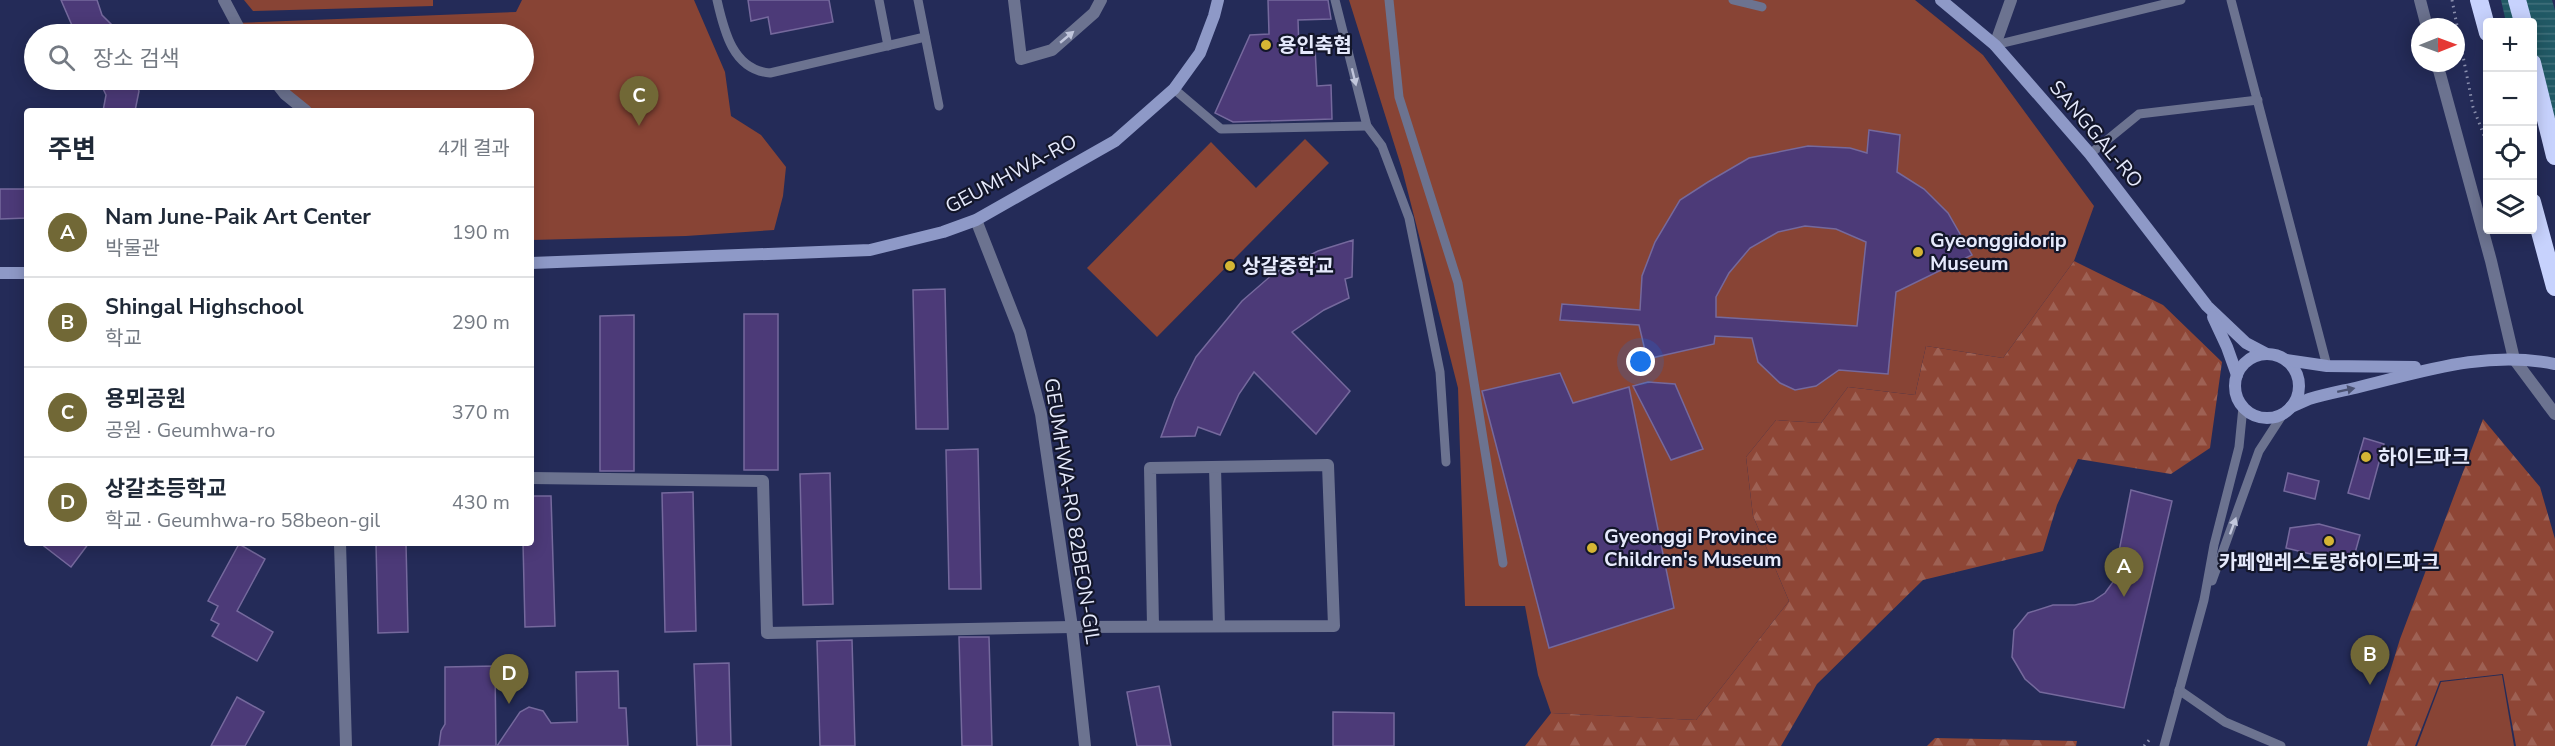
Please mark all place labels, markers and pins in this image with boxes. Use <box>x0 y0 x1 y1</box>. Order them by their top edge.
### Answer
place label: 용인축협 <box>1278 32 1352 59</box>
marker: 용인축협 <box>1259 38 1273 52</box>
pin: C <box>620 76 658 126</box>
place label: Gyeonggidorip Museum <box>1930 227 2067 277</box>
marker: Gyeonggidorip Museum <box>1911 245 1925 259</box>
place label: 상갈중학교 <box>1242 253 1334 280</box>
marker: 상갈중학교 <box>1223 259 1237 273</box>
place label: 하이드파크 <box>2378 444 2470 471</box>
marker: 하이드파크 <box>2359 450 2373 464</box>
place label: Gyeonggi Province Children's Museum <box>1604 523 1782 573</box>
marker: 카페앤레스토랑하이드파크 <box>2322 534 2336 548</box>
marker: Gyeonggi Province Children's Museum <box>1585 541 1599 555</box>
pin: A <box>2104 548 2144 597</box>
place label: 카페앤레스토랑하이드파크 <box>2219 549 2439 576</box>
pin: B <box>2350 636 2390 685</box>
pin: D <box>490 654 528 704</box>

